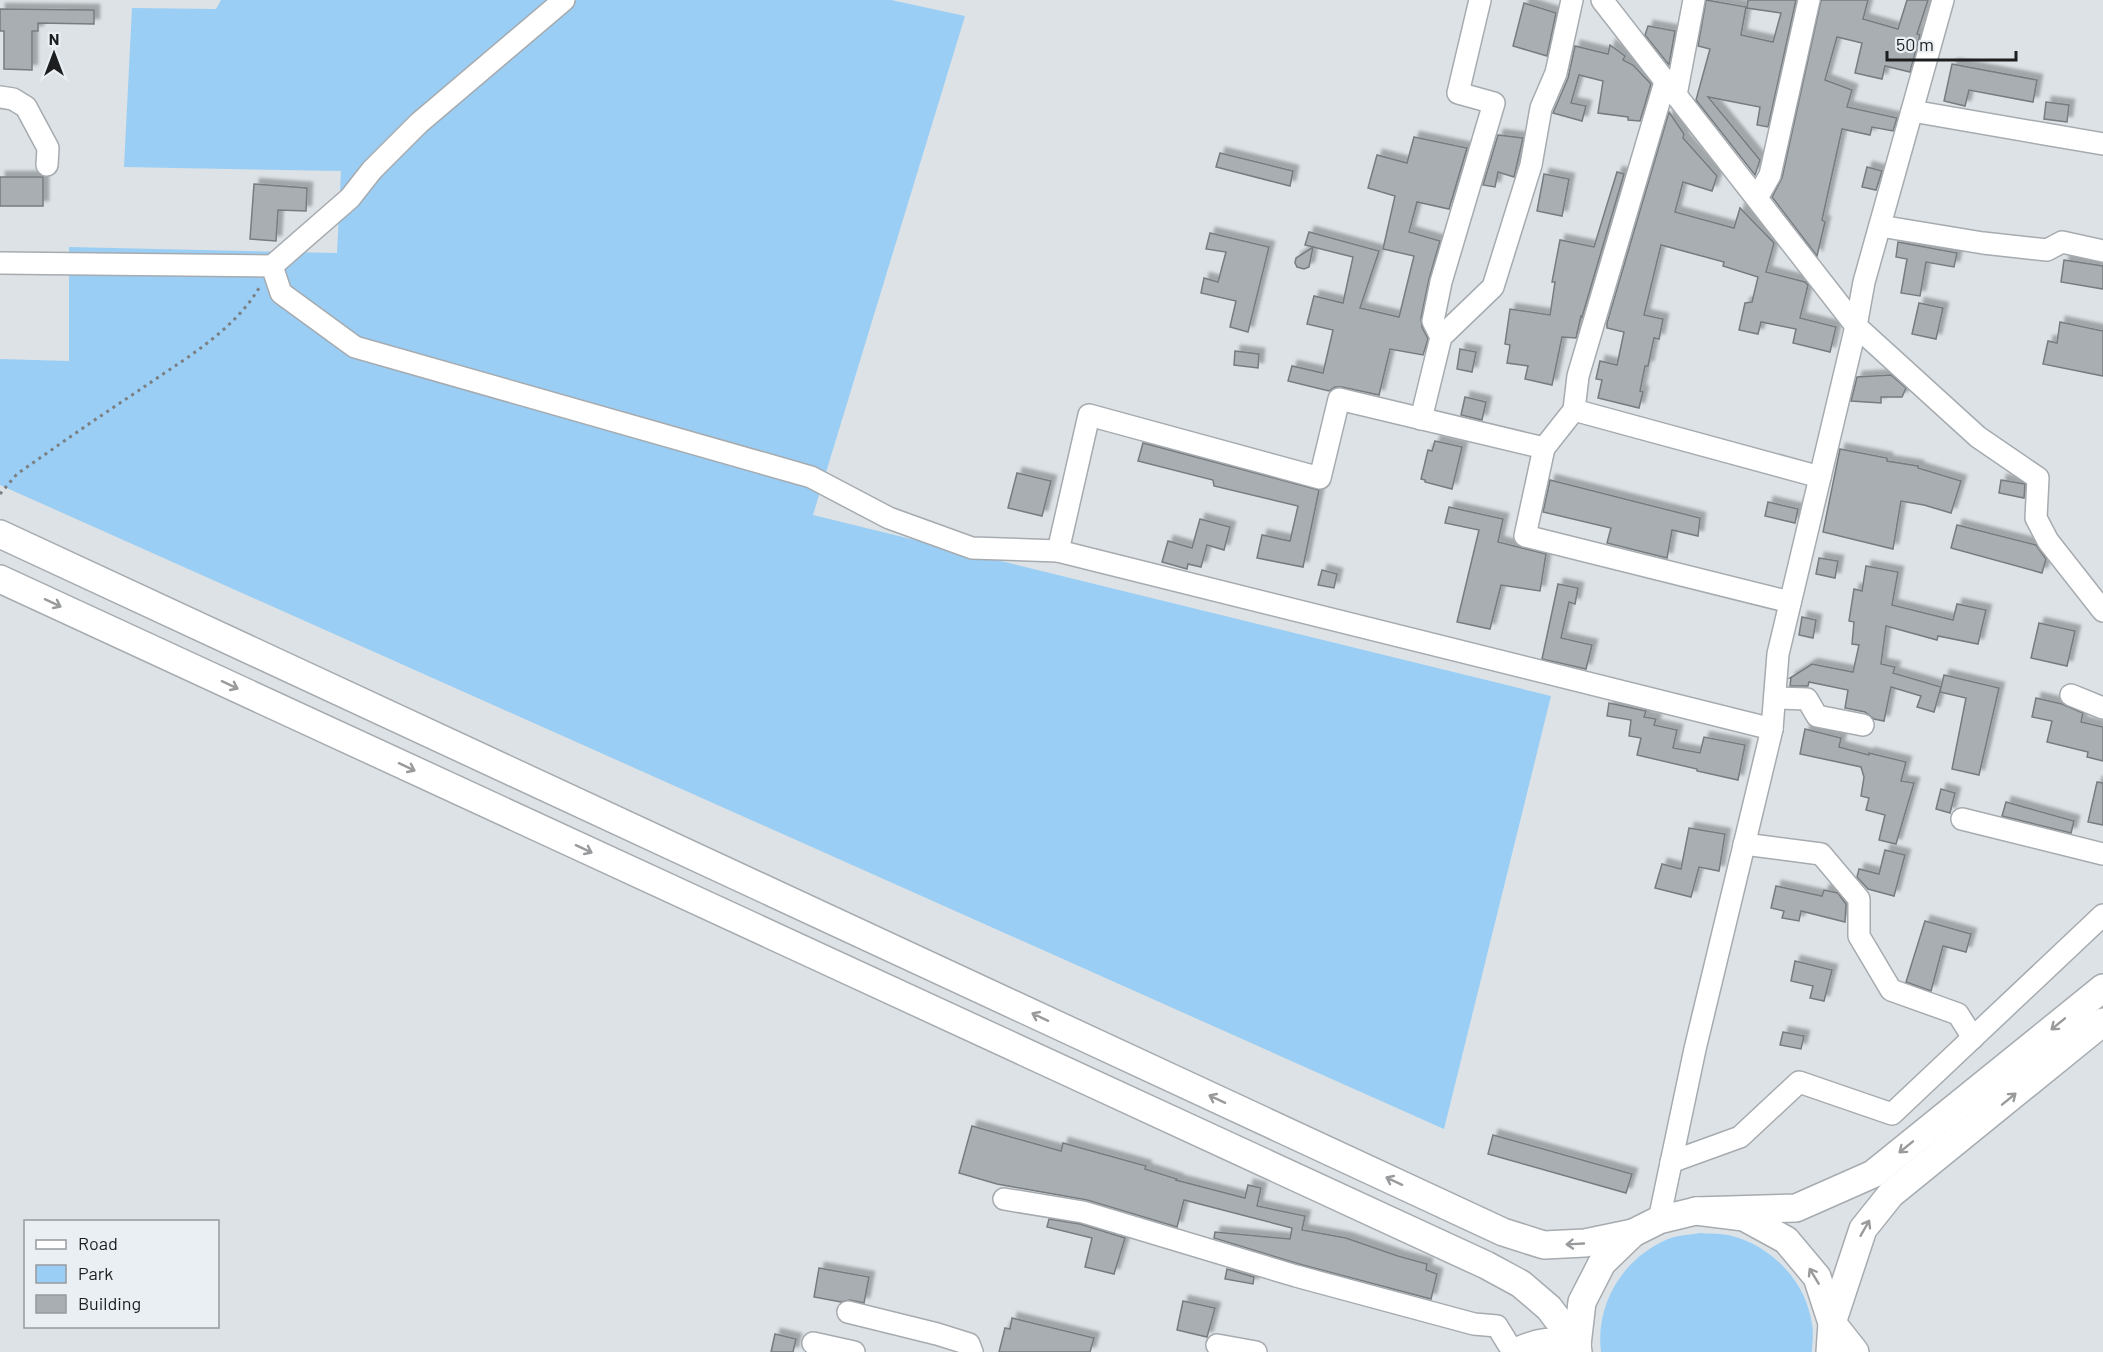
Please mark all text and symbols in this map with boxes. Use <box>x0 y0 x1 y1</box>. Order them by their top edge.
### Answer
north arrow <box>24 24 84 84</box>
scale bar <box>1887 24 2016 62</box>
text: N <box>49 29 59 48</box>
text: 50 m <box>1896 33 1934 55</box>
one-way arrow <box>44 598 62 610</box>
one-way arrow <box>221 680 239 691</box>
one-way arrow <box>398 761 416 773</box>
one-way arrow <box>575 843 593 855</box>
one-way arrow <box>1031 1011 1049 1022</box>
one-way arrow <box>2050 1018 2066 1031</box>
one-way arrow <box>2001 1092 2017 1105</box>
one-way arrow <box>1208 1093 1226 1105</box>
one-way arrow <box>1899 1140 1914 1154</box>
one-way arrow <box>1385 1175 1403 1187</box>
legend <box>24 1220 219 1328</box>
one-way arrow <box>1859 1220 1871 1237</box>
text: Road <box>78 1232 118 1254</box>
one-way arrow <box>1566 1238 1586 1249</box>
text: Park <box>78 1262 113 1284</box>
one-way arrow <box>1808 1268 1820 1285</box>
text: Building <box>78 1292 141 1314</box>

